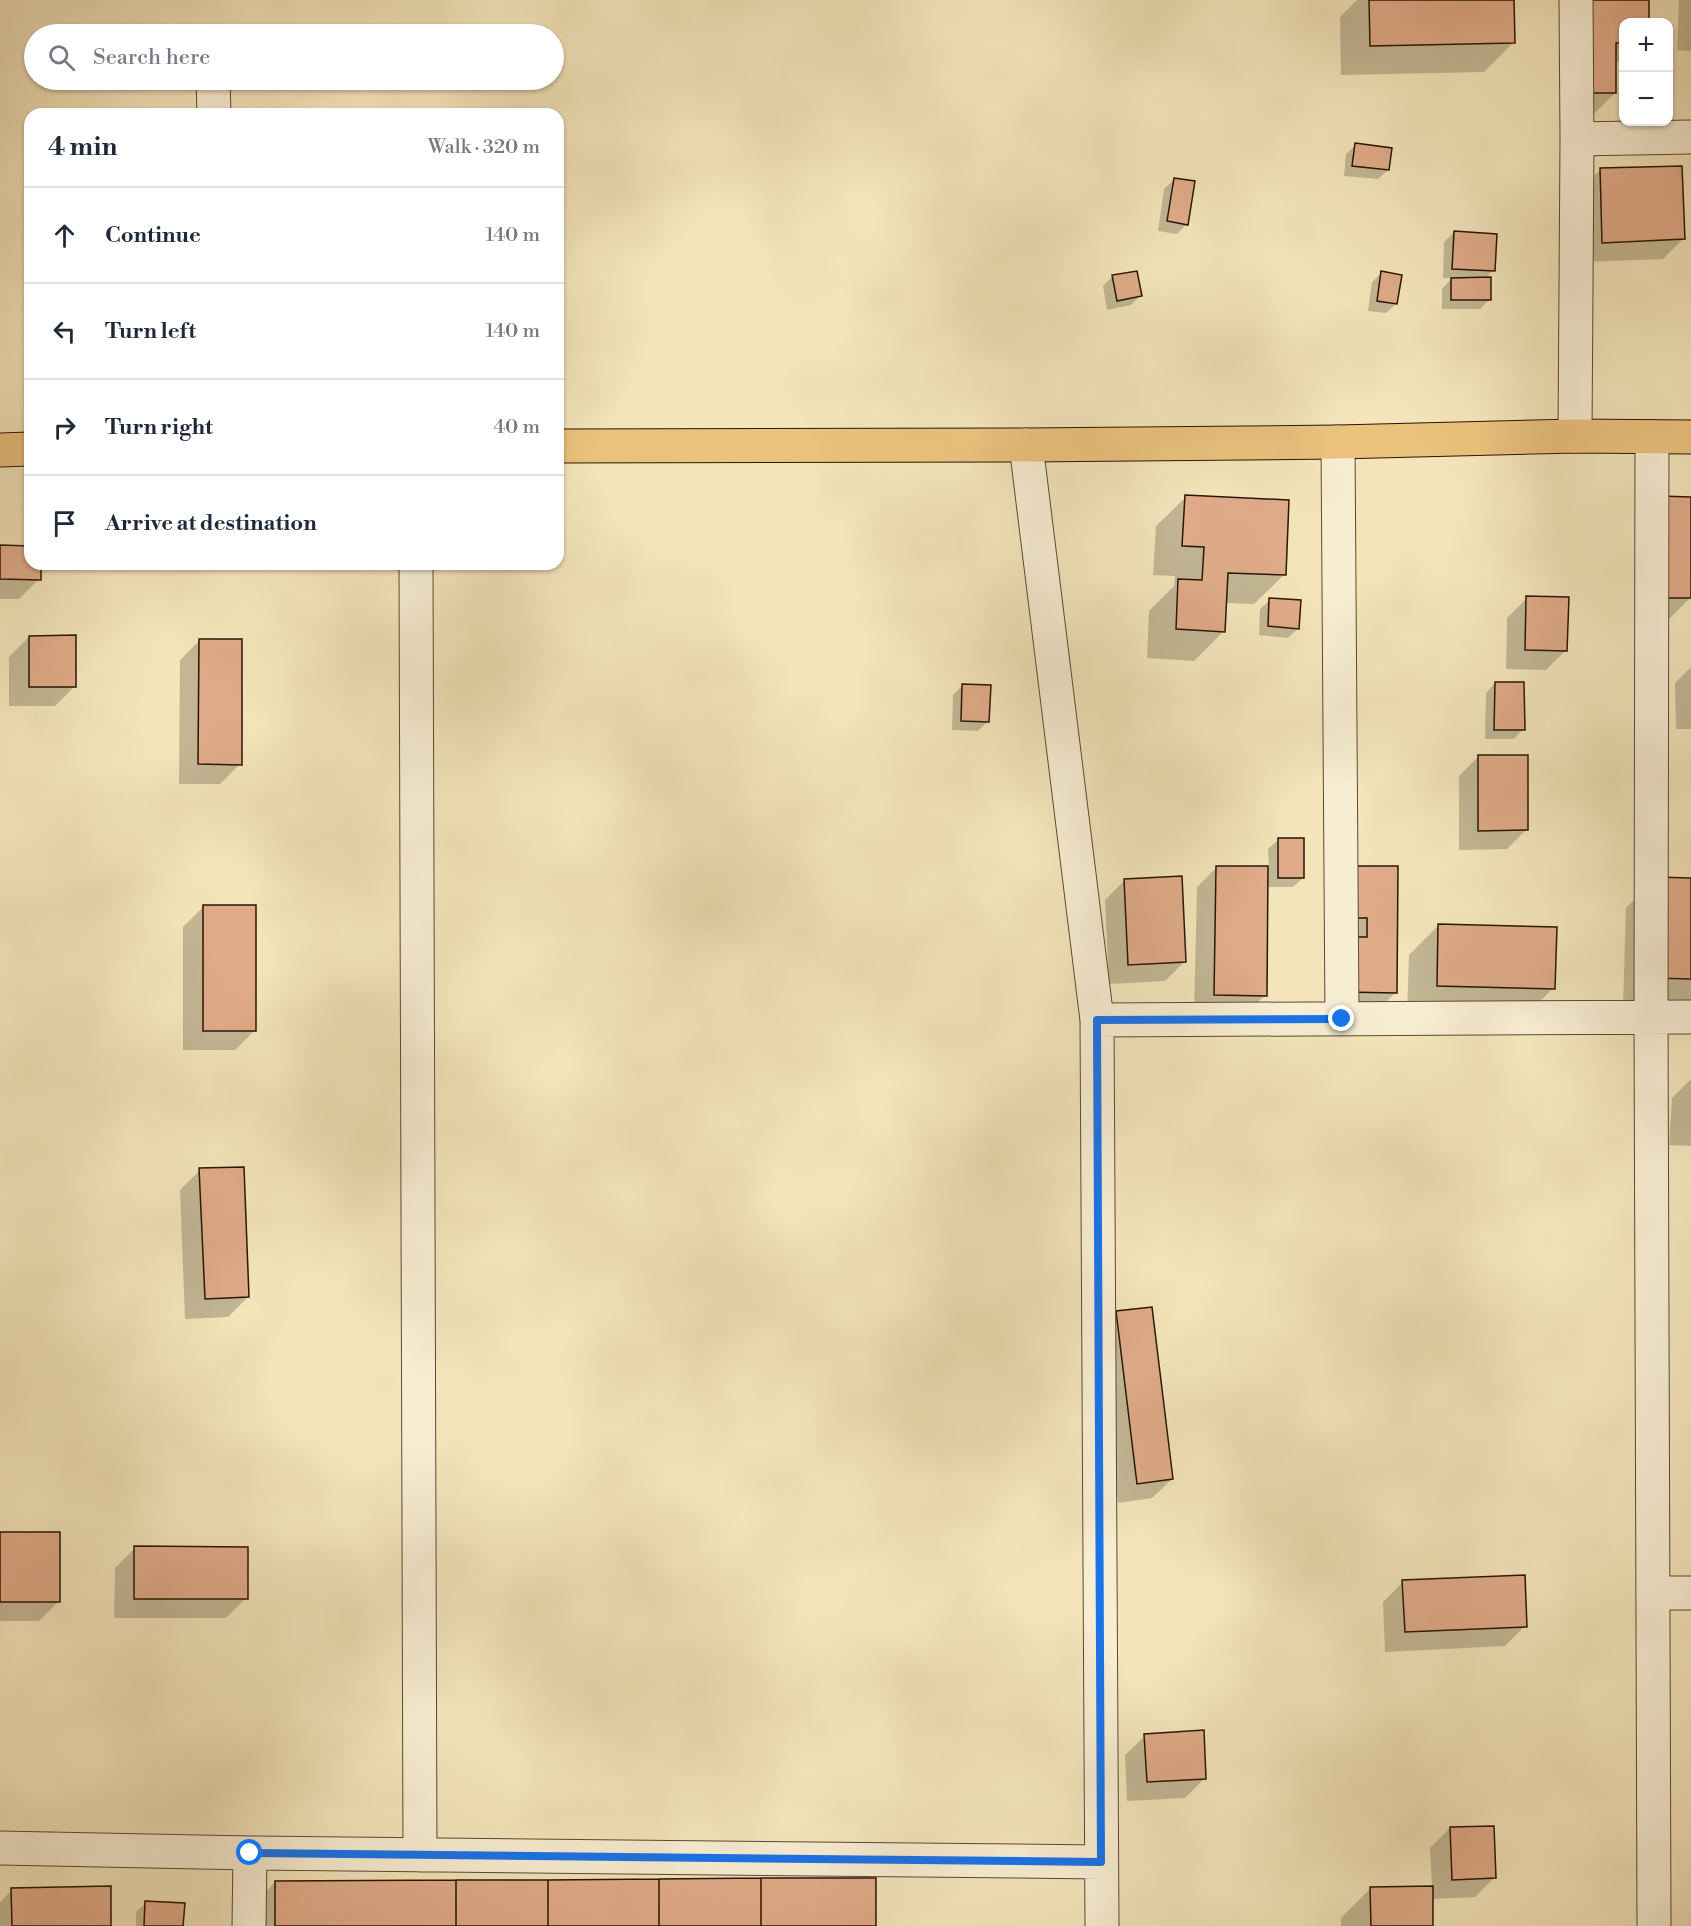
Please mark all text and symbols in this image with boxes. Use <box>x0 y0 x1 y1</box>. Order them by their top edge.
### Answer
map controls <box>1619 18 1673 126</box>
button: + <box>1619 18 1673 72</box>
search box <box>24 24 564 90</box>
icon: search <box>45 41 78 74</box>
text: Search here <box>93 44 210 71</box>
button: − <box>1619 72 1673 126</box>
text: 4 min <box>48 131 118 163</box>
text: Walk · 320 m <box>428 135 540 160</box>
icon: ahead <box>48 219 81 252</box>
text: Continue <box>105 222 201 249</box>
text: 140 m <box>485 223 540 248</box>
icon: left <box>48 315 81 348</box>
text: Turn left <box>105 318 196 345</box>
text: 140 m <box>485 319 540 344</box>
icon: right <box>48 411 81 444</box>
text: Turn right <box>105 414 213 441</box>
text: 40 m <box>493 415 540 440</box>
icon: arrive <box>48 507 81 540</box>
text: Arrive at destination <box>105 510 317 537</box>
route end <box>1328 1005 1354 1031</box>
route start <box>236 1839 262 1865</box>

